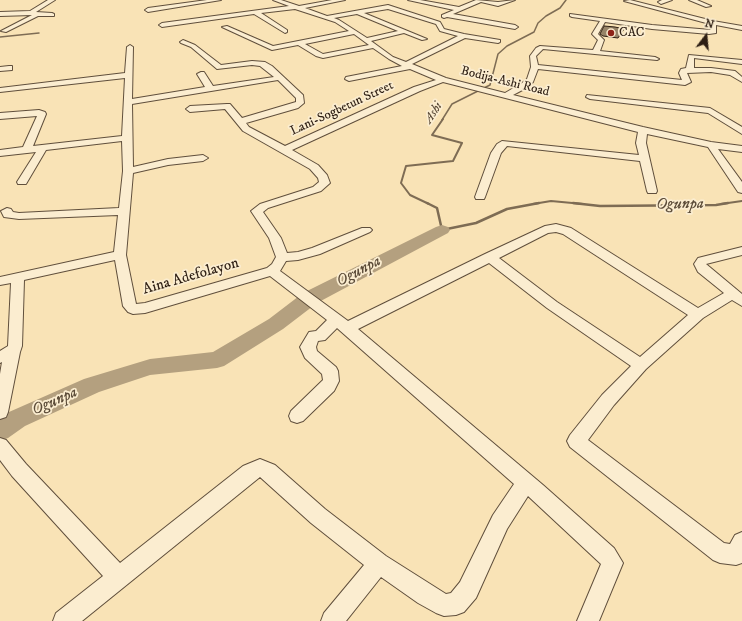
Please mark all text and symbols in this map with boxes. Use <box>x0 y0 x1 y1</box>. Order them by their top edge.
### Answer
north arrow <box>686 16 726 56</box>
text: N <box>703 16 716 32</box>
place label: CAC <box>619 25 644 41</box>
marker: CAC <box>606 28 616 38</box>
street label: Bodija-Ashi Road <box>459 63 551 101</box>
street label: Lani-Sogbetun Street <box>288 78 396 140</box>
water label: Ashi <box>421 100 447 126</box>
water label: Ogunpa <box>656 195 704 215</box>
water label: Ogunpa <box>333 252 385 292</box>
street label: Aina Adefolayon <box>141 255 241 299</box>
water label: Ogunpa <box>29 384 81 420</box>

